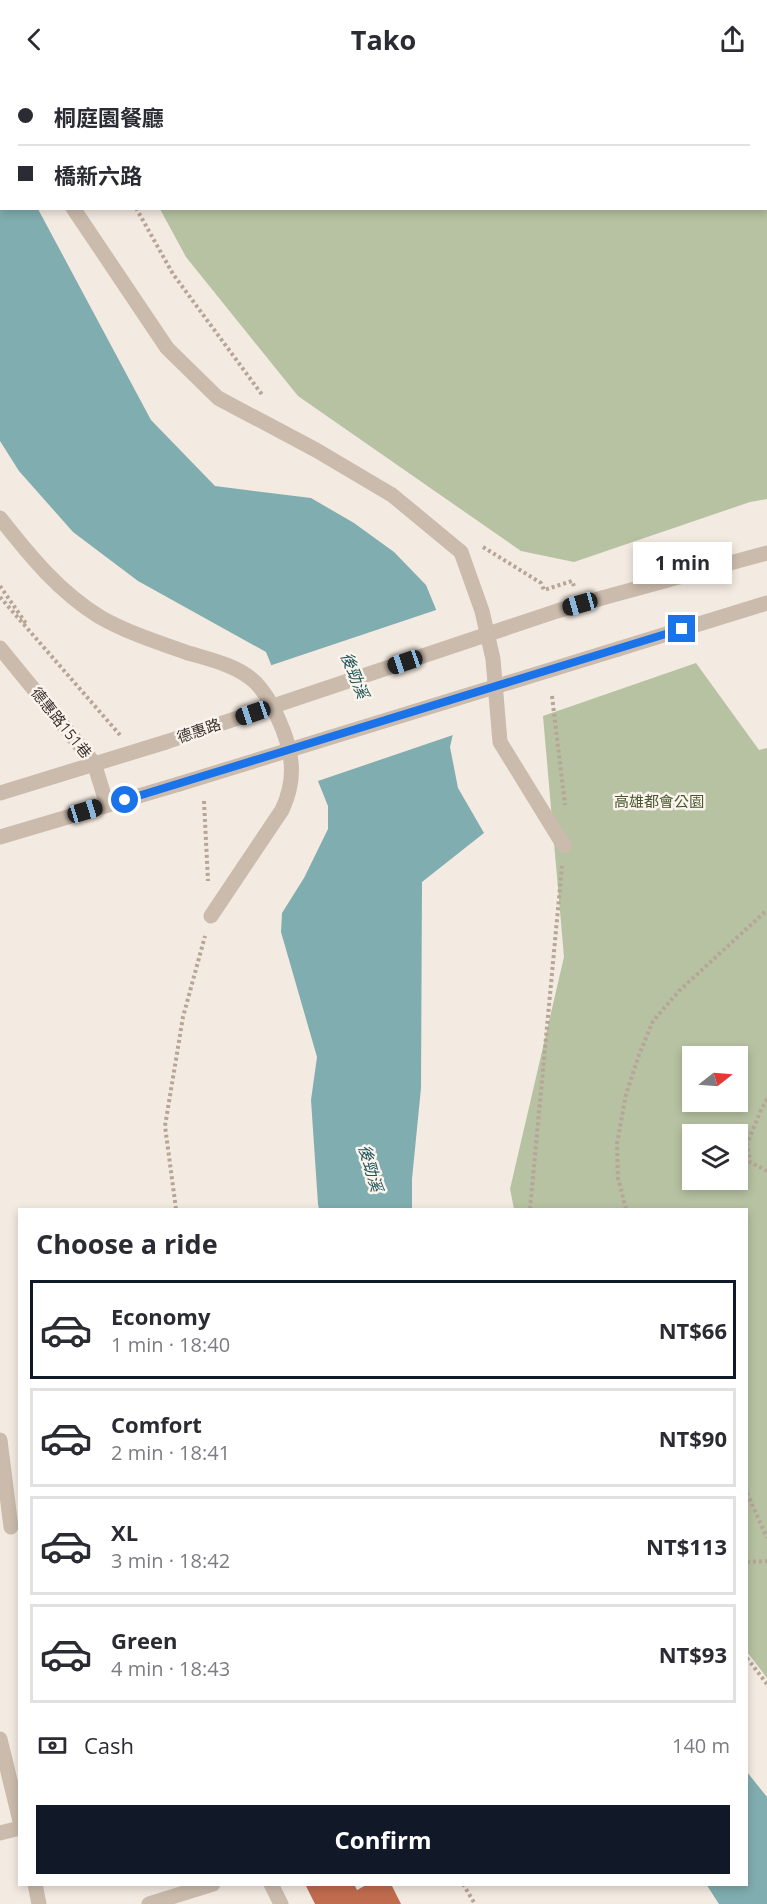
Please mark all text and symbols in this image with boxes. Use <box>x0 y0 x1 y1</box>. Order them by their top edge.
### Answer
text: Tako <box>351 21 416 58</box>
icon: back <box>18 23 51 56</box>
icon: share <box>716 23 749 56</box>
text: 桐庭園餐廳 <box>54 102 164 132</box>
text: 橋新六路 <box>54 160 142 190</box>
callout: 1 min <box>632 542 732 584</box>
text: 1 min <box>655 549 710 576</box>
car <box>560 590 600 618</box>
route end <box>668 615 695 642</box>
car <box>385 648 425 676</box>
water label: 後勁溪 <box>336 649 375 703</box>
street label: 德惠路151巷 <box>27 683 97 762</box>
car <box>233 699 273 727</box>
street label: 德惠路 <box>174 713 223 747</box>
route start <box>111 786 138 813</box>
park label: 高雄都會公園 <box>614 791 704 811</box>
car <box>65 797 105 825</box>
north arrow <box>682 1046 748 1112</box>
map controls <box>682 1046 748 1190</box>
button: layers <box>682 1124 748 1190</box>
water label: 後勁溪 <box>354 1142 389 1196</box>
text: Choose a ride <box>36 1225 218 1262</box>
text: Economy <box>111 1301 210 1331</box>
icon: car <box>39 1303 93 1357</box>
text: NT$66 <box>659 1315 727 1345</box>
text: 1 min · 18:40 <box>111 1331 230 1358</box>
text: Comfort <box>111 1409 202 1439</box>
icon: car <box>39 1411 93 1465</box>
text: NT$90 <box>659 1423 727 1453</box>
text: 2 min · 18:41 <box>111 1439 230 1466</box>
text: XL <box>111 1517 138 1547</box>
icon: car <box>39 1519 93 1573</box>
text: NT$113 <box>646 1531 727 1561</box>
text: 3 min · 18:42 <box>111 1547 230 1574</box>
text: Green <box>111 1625 177 1655</box>
icon: car <box>39 1627 93 1681</box>
text: NT$93 <box>659 1639 727 1669</box>
text: 4 min · 18:43 <box>111 1655 230 1682</box>
icon: cash <box>36 1729 69 1762</box>
text: Cash <box>84 1730 134 1760</box>
text: 140 m <box>672 1732 730 1759</box>
button: Confirm <box>36 1805 730 1874</box>

